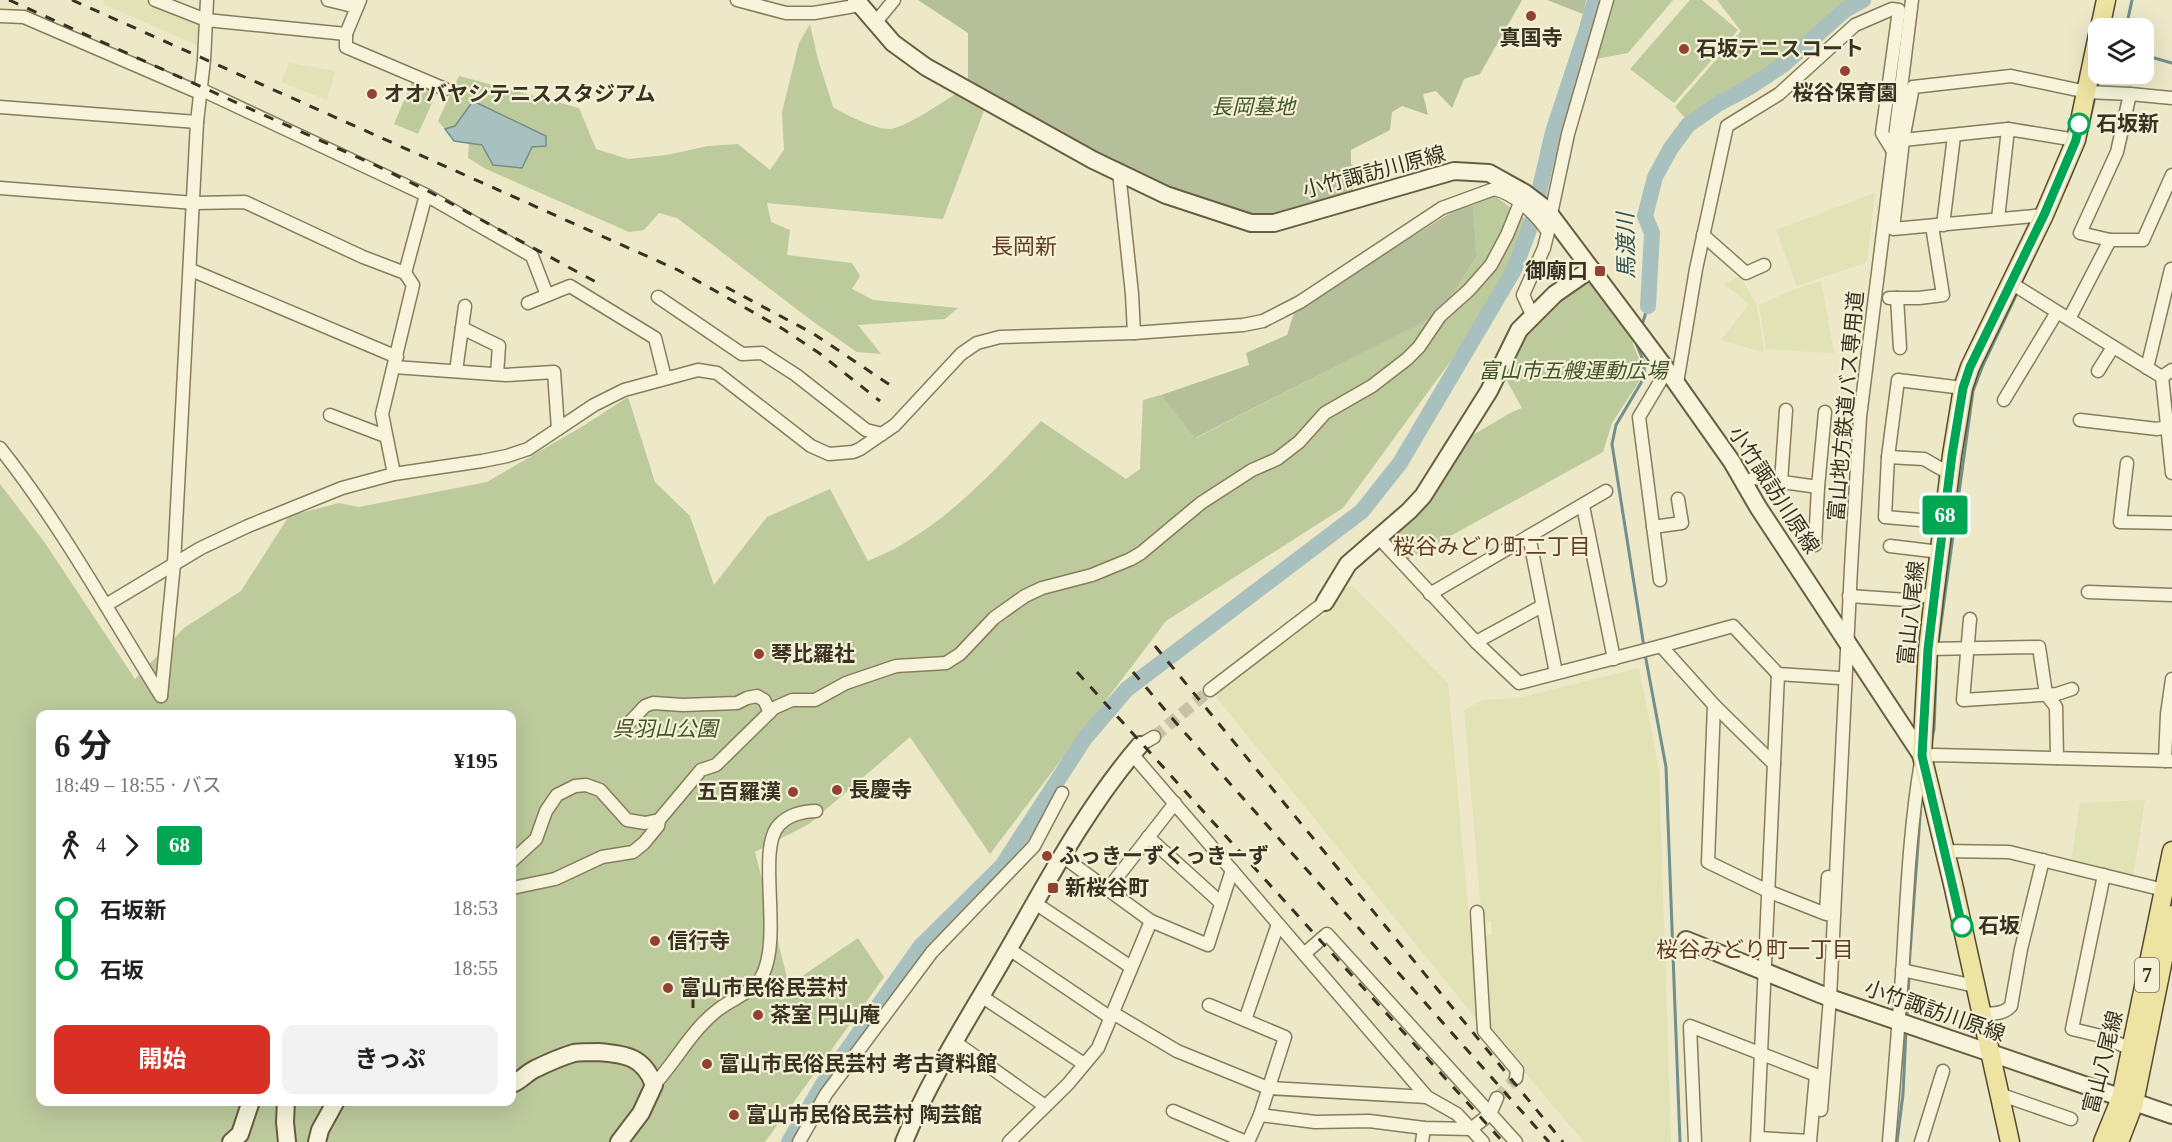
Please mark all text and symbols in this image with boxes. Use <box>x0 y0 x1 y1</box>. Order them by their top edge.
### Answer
marker: 真国寺 <box>1524 9 1538 23</box>
map controls <box>2088 18 2154 84</box>
button: layers <box>2088 18 2154 84</box>
place label: 真国寺 <box>1500 26 1563 50</box>
place label: 石坂テニスコート <box>1696 37 1864 61</box>
marker: 石坂テニスコート <box>1677 42 1691 56</box>
marker: 桜谷保育園 <box>1838 64 1852 78</box>
place label: 桜谷保育園 <box>1793 81 1898 105</box>
place label: オオバヤシテニススタジアム <box>384 82 656 106</box>
marker: オオバヤシテニススタジアム <box>365 87 379 101</box>
park label: 長岡墓地 <box>1211 95 1297 119</box>
place label: 石坂新 <box>2096 112 2159 136</box>
marker: 石坂新 <box>2068 113 2090 135</box>
street label: 小竹諏訪川原線 <box>1300 141 1448 203</box>
water label: 馬渡川 <box>1613 211 1639 279</box>
district label: 長岡新 <box>991 234 1057 259</box>
place label: 御廟口 <box>1525 259 1588 283</box>
marker: 御廟口 <box>1593 264 1607 278</box>
street label: 富山地方鉄道バス専用道 <box>1824 290 1868 522</box>
park label: 富山市五艘運動広場 <box>1479 359 1669 383</box>
street label: 小竹諏訪川原線 <box>1724 422 1824 558</box>
line badge: 68 <box>1918 496 1972 534</box>
text: 68 <box>1935 503 1956 527</box>
district label: 桜谷みどり町二丁目 <box>1393 534 1591 559</box>
street label: 富山八尾線 <box>1894 560 1928 666</box>
place label: 琴比羅社 <box>771 642 855 666</box>
marker: 琴比羅社 <box>752 647 766 661</box>
park label: 呉羽山公園 <box>613 717 720 741</box>
text: 6 分 <box>54 728 112 764</box>
text: ¥195 <box>454 748 498 773</box>
text: 18:49 – 18:55 · バス <box>54 774 222 796</box>
place label: 長慶寺 <box>849 778 912 802</box>
place label: 五百羅漢 <box>697 780 781 804</box>
marker: 長慶寺 <box>830 783 844 797</box>
marker: 五百羅漢 <box>786 785 800 799</box>
icon: walk <box>54 829 87 862</box>
icon: forward <box>115 829 148 862</box>
text: 68 <box>169 833 190 857</box>
text: 4 <box>96 834 106 856</box>
place label: ふっきーずくっきーず <box>1059 844 1269 868</box>
marker: ふっきーずくっきーず <box>1040 849 1054 863</box>
place label: 新桜谷町 <box>1065 876 1149 900</box>
marker: 新桜谷町 <box>1046 881 1060 895</box>
text: 18:53 <box>452 897 498 919</box>
text: 石坂新 <box>100 898 166 923</box>
place label: 石坂 <box>1978 914 2020 938</box>
marker: 石坂 <box>1951 915 1973 937</box>
place label: 信行寺 <box>667 929 730 953</box>
marker: 信行寺 <box>648 934 662 948</box>
district label: 桜谷みどり町一丁目 <box>1656 937 1854 962</box>
text: 18:55 <box>452 957 498 979</box>
text: 石坂 <box>100 958 144 983</box>
road number: 7 <box>2135 958 2159 992</box>
place label: 富山市民俗民芸村 <box>680 976 848 1000</box>
street label: 小竹諏訪川原線 <box>1862 976 2008 1046</box>
marker: 富山市民俗民芸村 <box>661 981 675 995</box>
place label: 茶室 円山庵 <box>770 1003 880 1027</box>
marker: 茶室 円山庵 <box>751 1008 765 1022</box>
street label: 富山八尾線 <box>2079 1008 2127 1116</box>
button: 開始 <box>54 1025 270 1094</box>
button: きっぷ <box>282 1025 498 1094</box>
place label: 富山市民俗民芸村 考古資料館 <box>719 1052 997 1076</box>
marker: 富山市民俗民芸村 考古資料館 <box>700 1057 714 1071</box>
place label: 富山市民俗民芸村 陶芸館 <box>746 1103 982 1127</box>
marker: 富山市民俗民芸村 陶芸館 <box>727 1108 741 1122</box>

